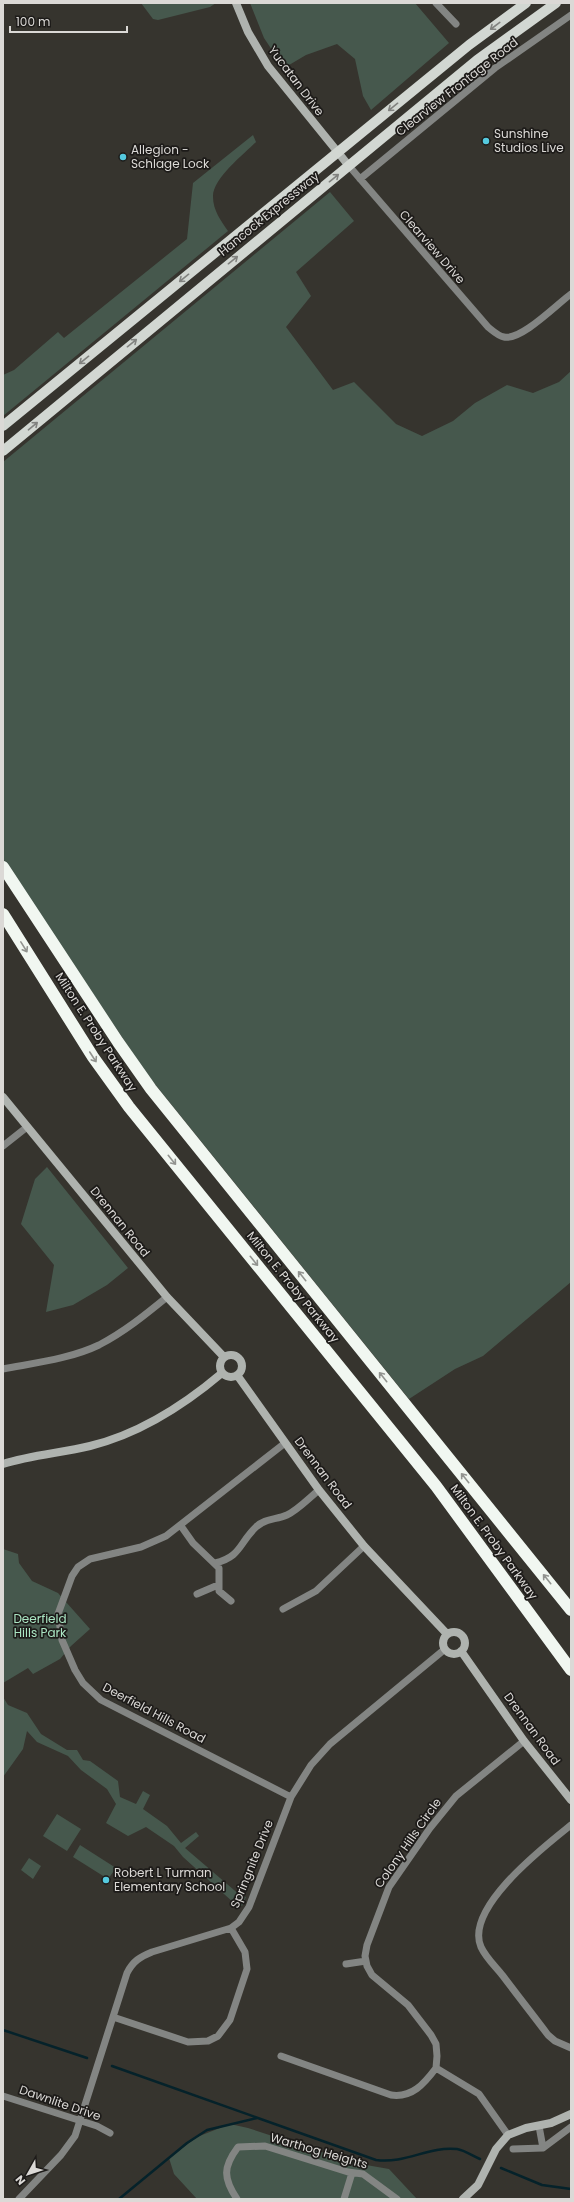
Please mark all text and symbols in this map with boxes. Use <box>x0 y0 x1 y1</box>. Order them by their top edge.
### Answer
scale bar <box>10 8 127 34</box>
text: 100 m <box>16 13 50 30</box>
one-way arrow <box>489 22 500 30</box>
street label: Clearview Frontage Road <box>392 34 521 140</box>
street label: Yucatan Drive <box>264 42 328 119</box>
one-way arrow <box>388 103 399 112</box>
place label: Sunshine Studios Live <box>494 125 564 156</box>
marker: Sunshine Studios Live <box>481 136 491 146</box>
place label: Allegion - Schlage Lock <box>131 141 210 172</box>
marker: Allegion - Schlage Lock <box>118 152 128 162</box>
street label: Hancock Expressway <box>215 168 323 260</box>
one-way arrow <box>328 174 339 182</box>
street label: Clearview Drive <box>396 206 469 287</box>
one-way arrow <box>228 256 238 265</box>
one-way arrow <box>179 274 190 283</box>
one-way arrow <box>127 338 138 347</box>
one-way arrow <box>78 356 89 365</box>
one-way arrow <box>27 422 38 431</box>
one-way arrow <box>20 941 28 952</box>
street label: Milton E. Proby Parkway <box>52 969 141 1095</box>
one-way arrow <box>89 1051 97 1062</box>
one-way arrow <box>168 1155 176 1166</box>
street label: Drennan Road <box>87 1183 154 1260</box>
street label: Milton E. Proby Parkway <box>243 1227 344 1346</box>
one-way arrow <box>250 1256 258 1267</box>
one-way arrow <box>297 1270 306 1281</box>
one-way arrow <box>379 1371 388 1382</box>
street label: Drennan Road <box>291 1433 356 1512</box>
one-way arrow <box>460 1473 469 1483</box>
street label: Milton E. Proby Parkway <box>447 1481 542 1603</box>
one-way arrow <box>542 1574 551 1585</box>
park label: Deerfield Hills Park <box>13 1610 67 1641</box>
street label: Deerfield Hills Road <box>100 1678 209 1747</box>
street label: Drennan Road <box>500 1689 565 1768</box>
street label: Colony Hills Circle <box>370 1794 445 1891</box>
street label: Springnite Drive <box>226 1817 277 1911</box>
place label: Robert L Turman Elementary School <box>114 1864 225 1895</box>
marker: Robert L Turman Elementary School <box>101 1875 111 1885</box>
street label: Dawnlite Drive <box>17 2081 103 2124</box>
street label: Warthog Heights <box>269 2129 370 2173</box>
north arrow <box>8 2154 48 2194</box>
text: N <box>11 2172 29 2189</box>

